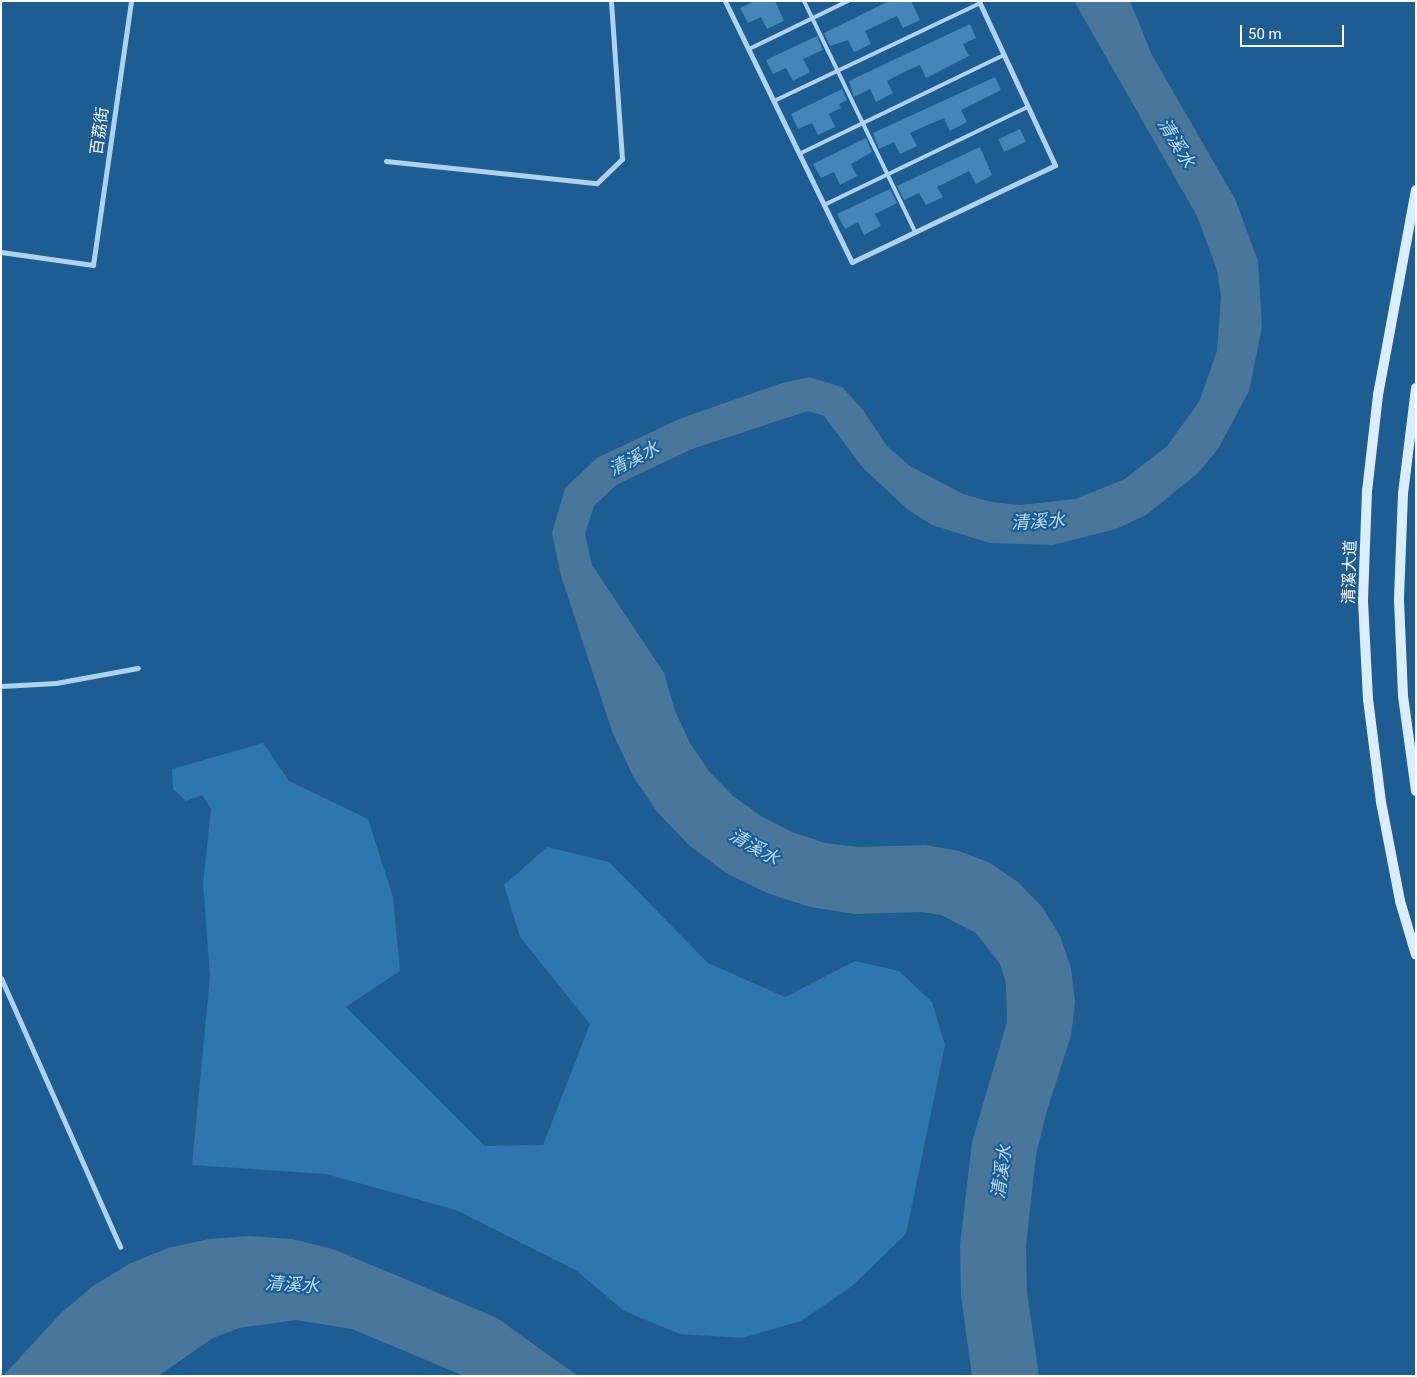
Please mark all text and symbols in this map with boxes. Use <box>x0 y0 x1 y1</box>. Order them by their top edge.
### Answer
scale bar <box>1242 15 1346 47</box>
text: 50 m <box>1248 25 1282 43</box>
street label: 百荔街 <box>87 106 113 156</box>
water label: 清溪水 <box>1153 114 1199 172</box>
water label: 清溪水 <box>605 437 663 481</box>
water label: 清溪水 <box>1010 510 1066 534</box>
street label: 清溪大道 <box>1339 540 1361 604</box>
water label: 清溪水 <box>725 824 783 870</box>
water label: 清溪水 <box>988 1144 1016 1200</box>
water label: 清溪水 <box>264 1272 320 1298</box>

